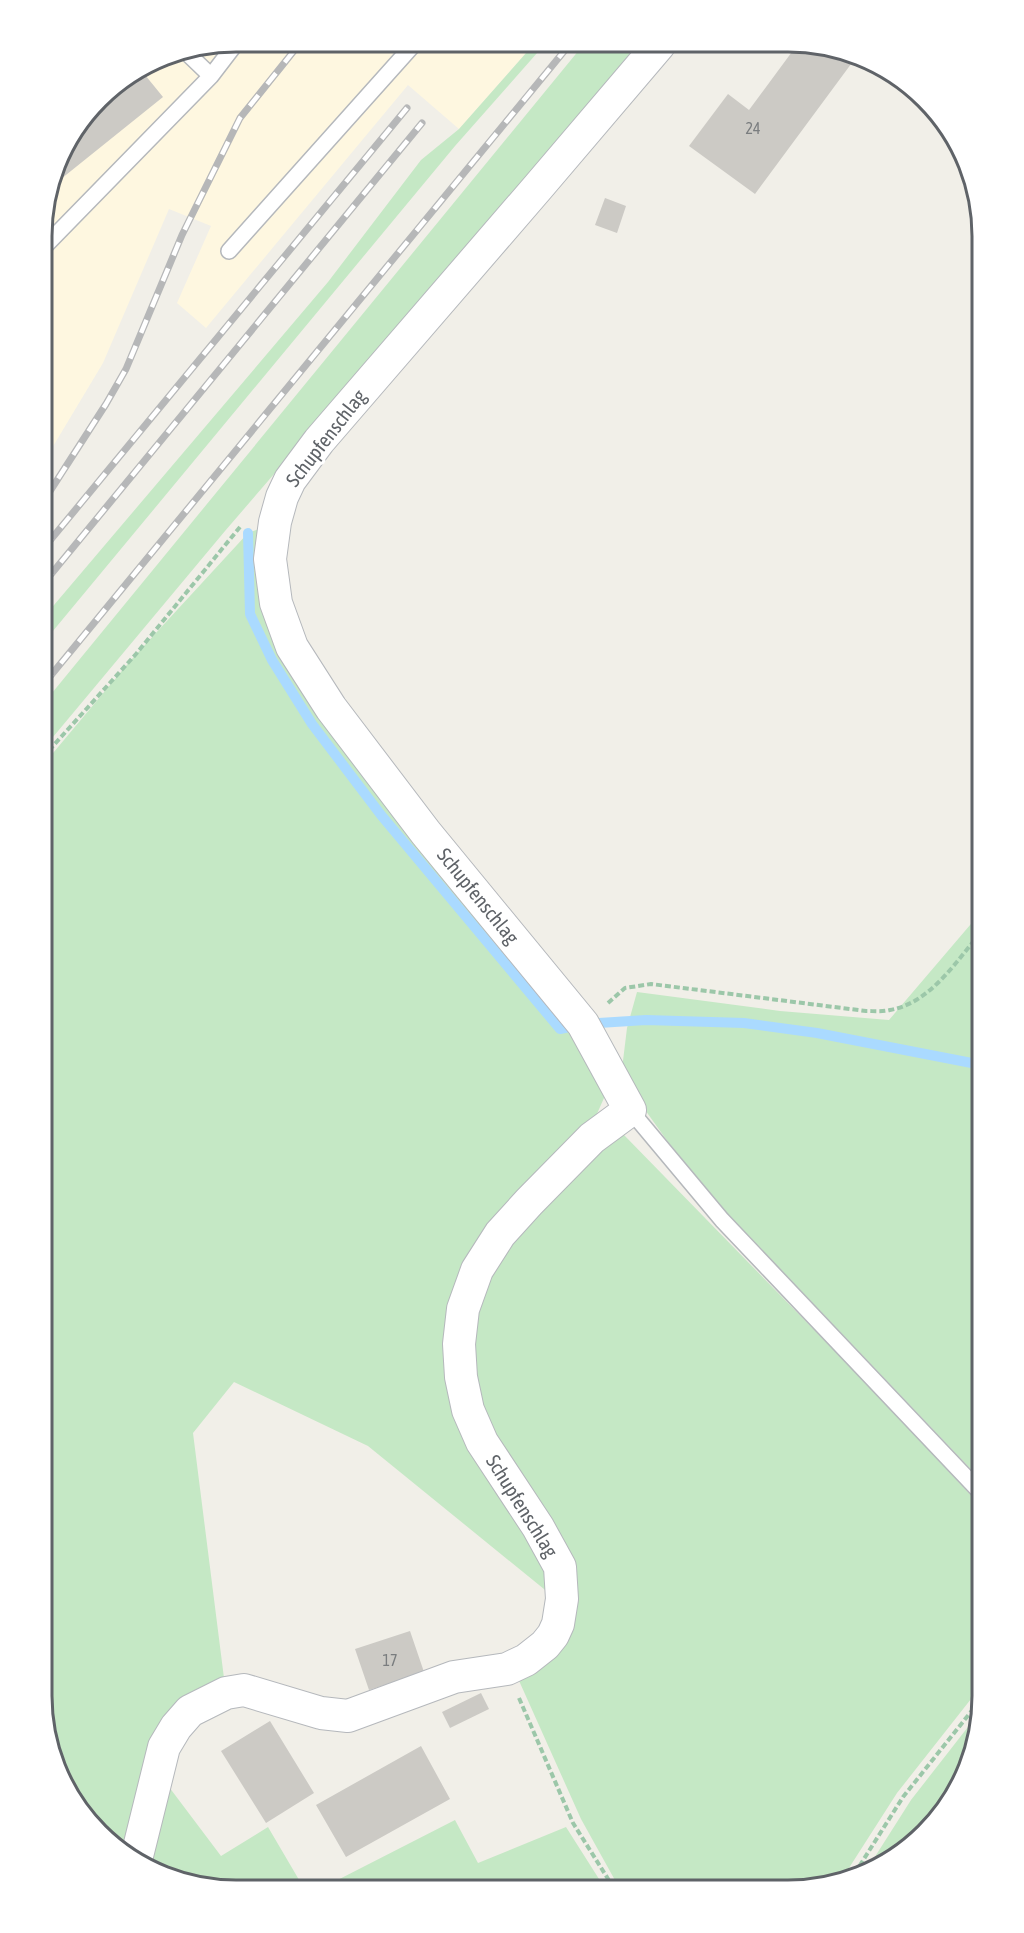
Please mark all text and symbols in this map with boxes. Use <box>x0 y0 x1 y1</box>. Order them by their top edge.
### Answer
house number: 24 <box>745 119 761 137</box>
street label: Schupfenschlag <box>281 384 371 491</box>
street label: Schupfenschlag <box>433 843 524 948</box>
street label: Schupfenschlag <box>482 1450 563 1561</box>
house number: 17 <box>382 1651 398 1669</box>

